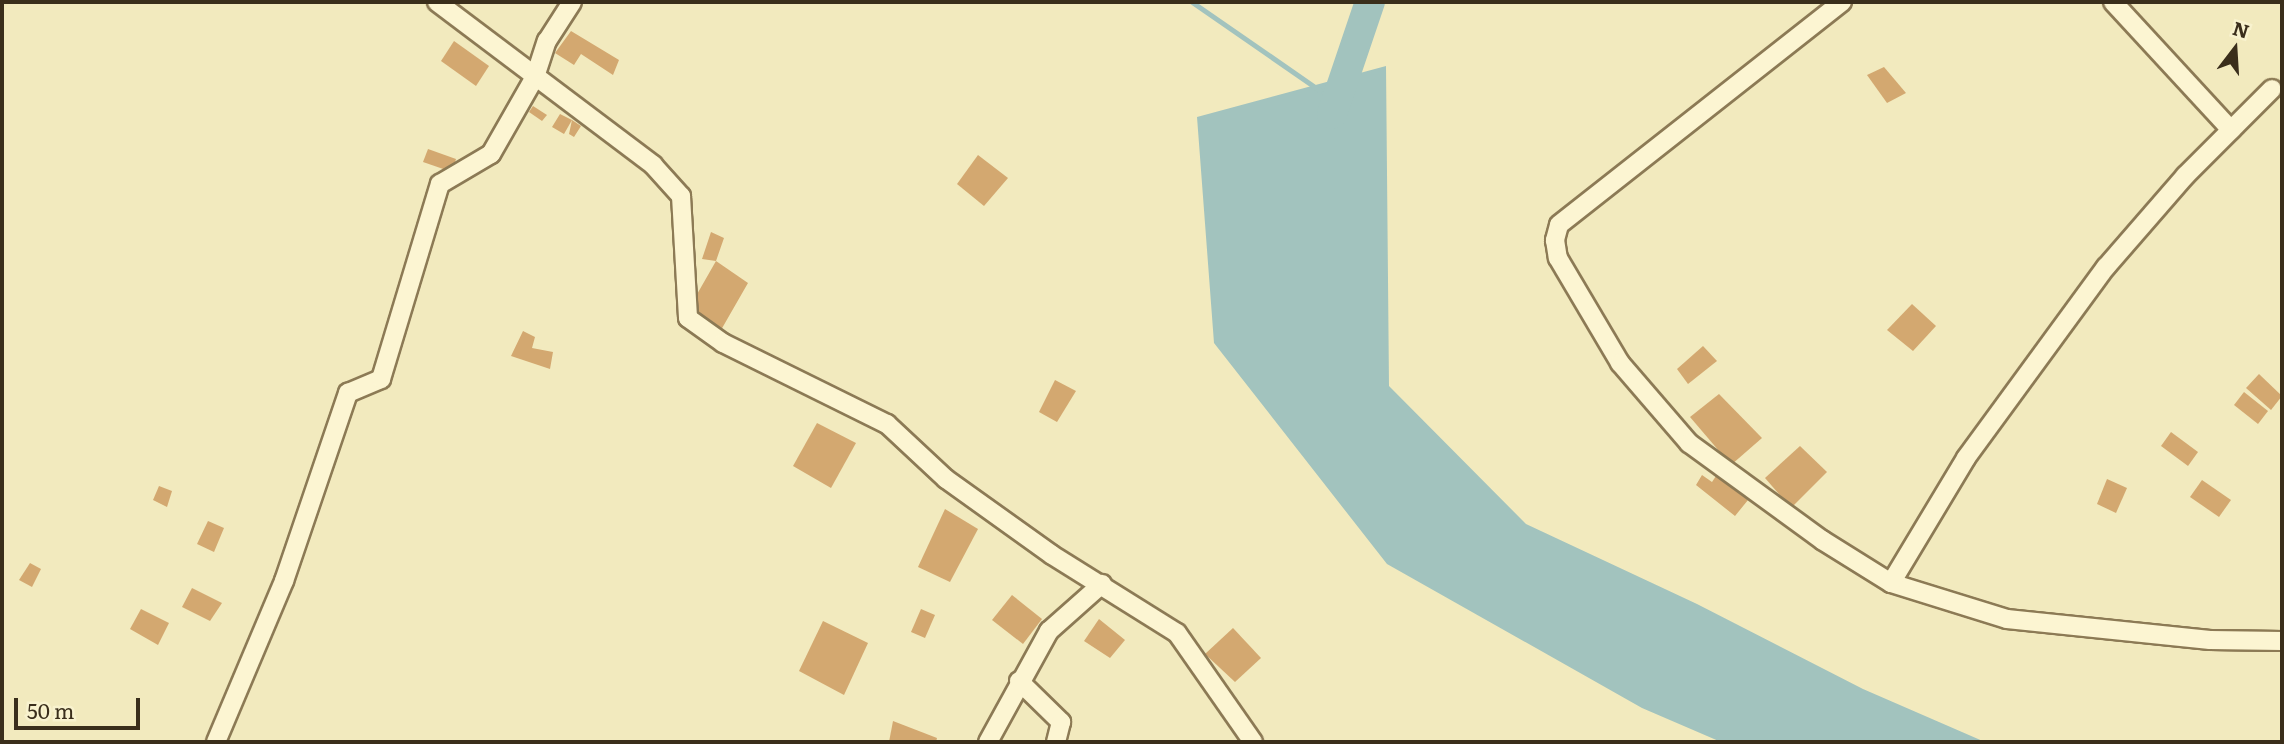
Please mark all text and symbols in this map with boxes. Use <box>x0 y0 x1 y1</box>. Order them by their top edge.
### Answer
text: N <box>2229 13 2253 45</box>
north arrow <box>2200 14 2270 84</box>
scale bar <box>18 684 144 728</box>
text: 50 m <box>27 694 74 725</box>

